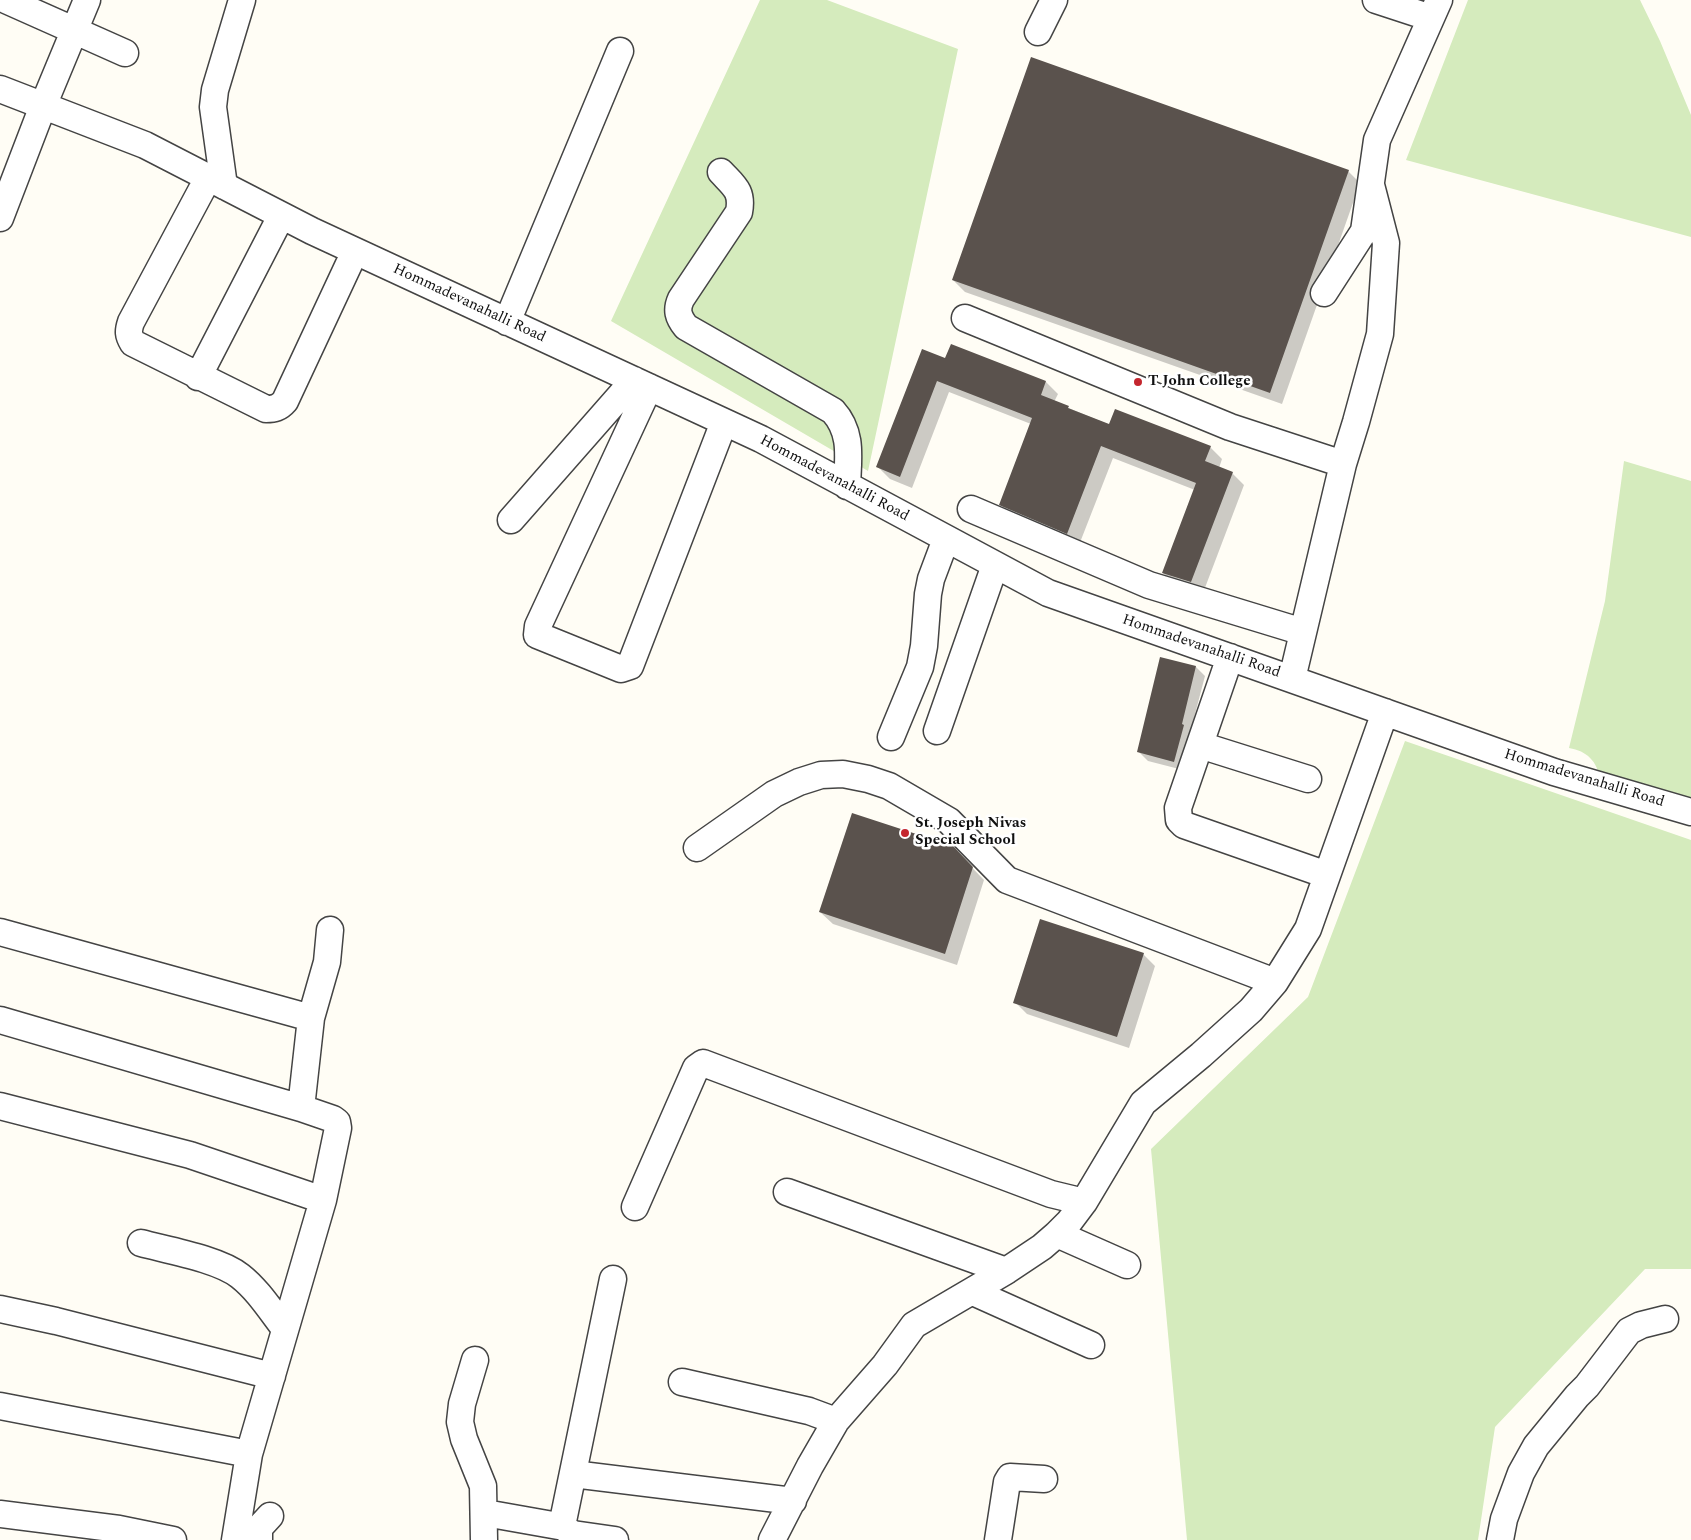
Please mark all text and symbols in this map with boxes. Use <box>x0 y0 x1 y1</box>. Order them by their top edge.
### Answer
street label: Hommadevanahalli Road <box>390 261 548 347</box>
place label: T John College <box>1148 373 1251 391</box>
marker: T John College <box>1132 376 1144 388</box>
street label: Hommadevanahalli Road <box>756 432 912 526</box>
street label: Hommadevanahalli Road <box>1119 611 1283 683</box>
street label: Hommadevanahalli Road <box>1502 746 1666 812</box>
place label: St. Joseph Nivas Special School <box>915 815 1026 850</box>
marker: St. Joseph Nivas Special School <box>899 827 911 839</box>

